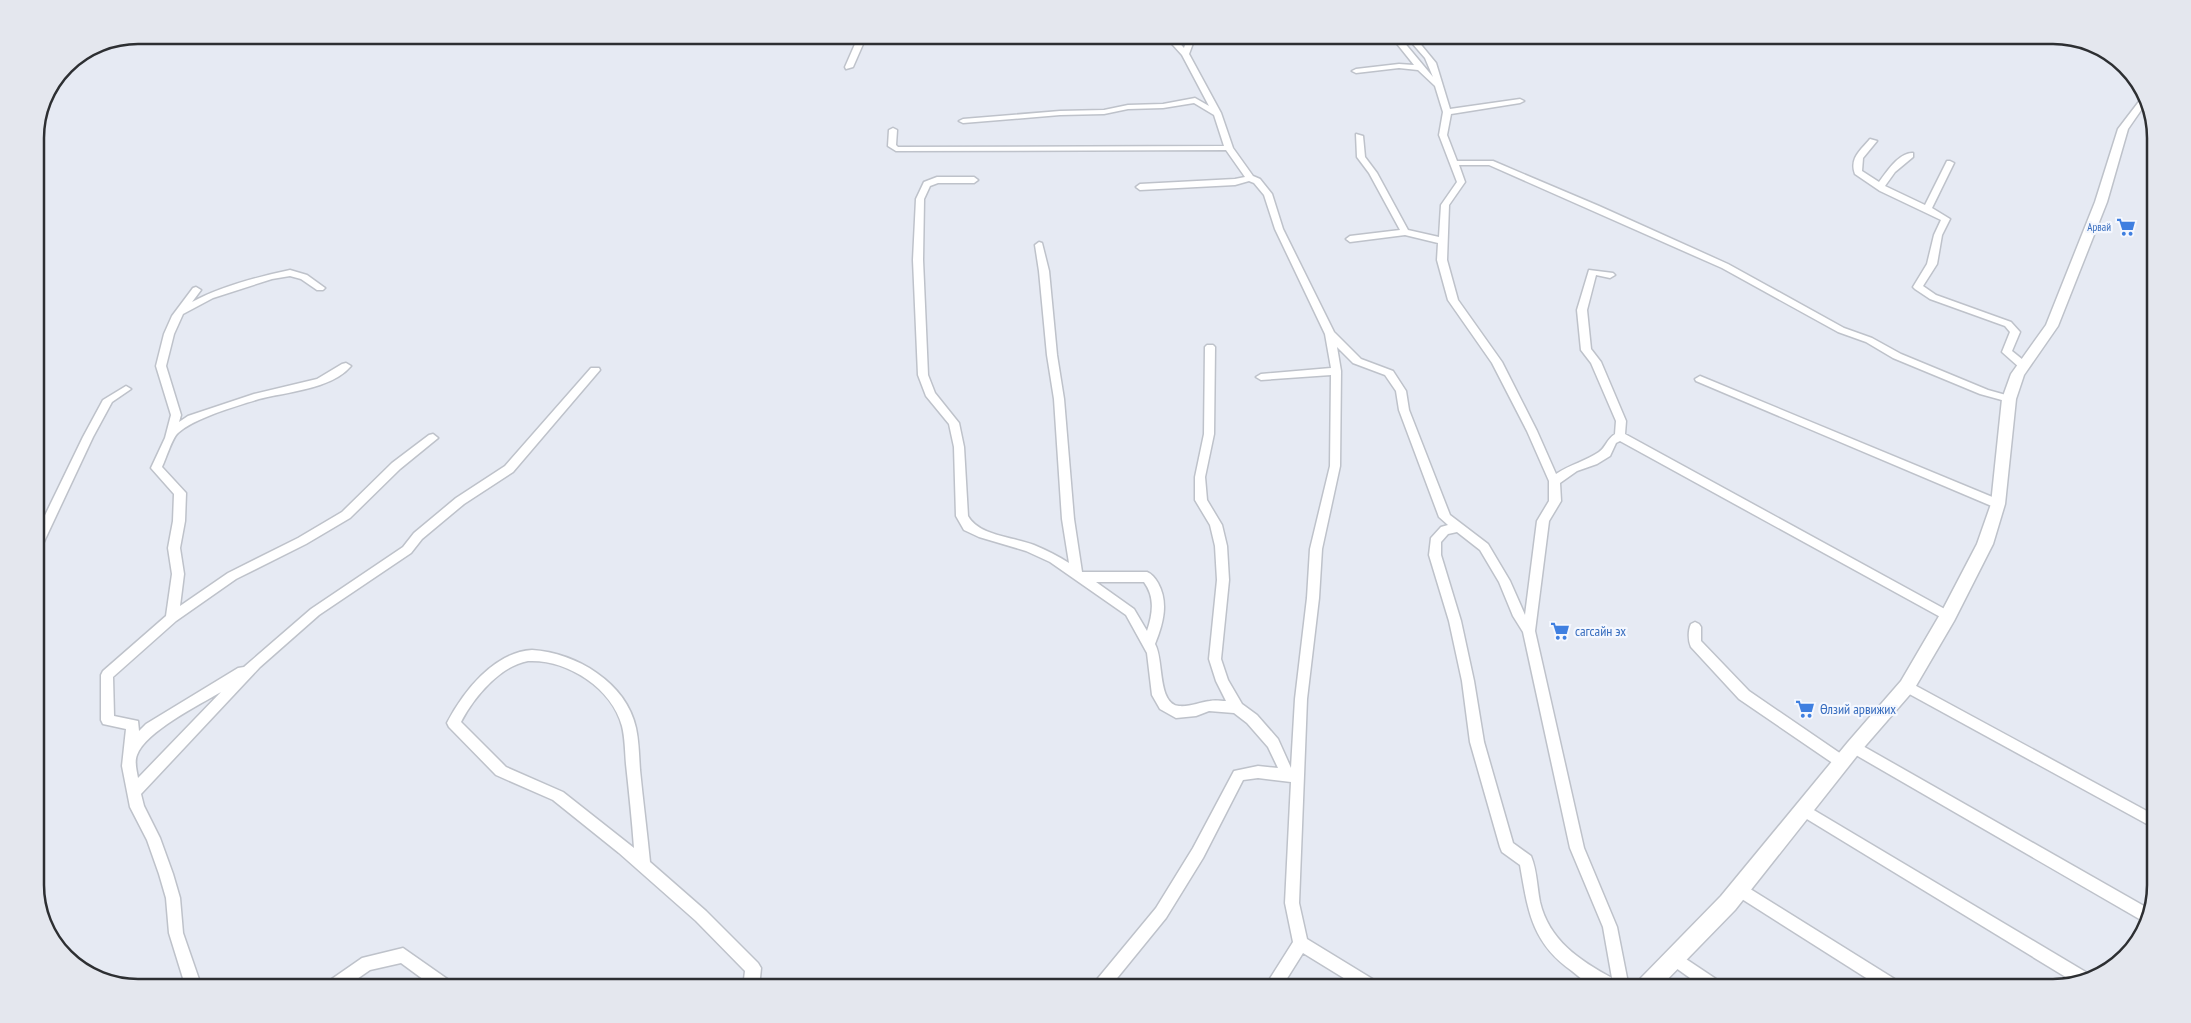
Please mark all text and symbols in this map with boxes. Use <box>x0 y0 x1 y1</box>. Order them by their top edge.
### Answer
supermarket icon: Арвай <box>2115 216 2137 238</box>
place label: Арвай <box>2087 220 2111 234</box>
supermarket icon: сагсайн эх <box>1549 620 1571 642</box>
place label: сагсайн эх <box>1575 622 1626 640</box>
supermarket icon: Өлзий арвижих <box>1794 698 1816 720</box>
place label: Өлзий арвижих <box>1820 700 1896 718</box>

